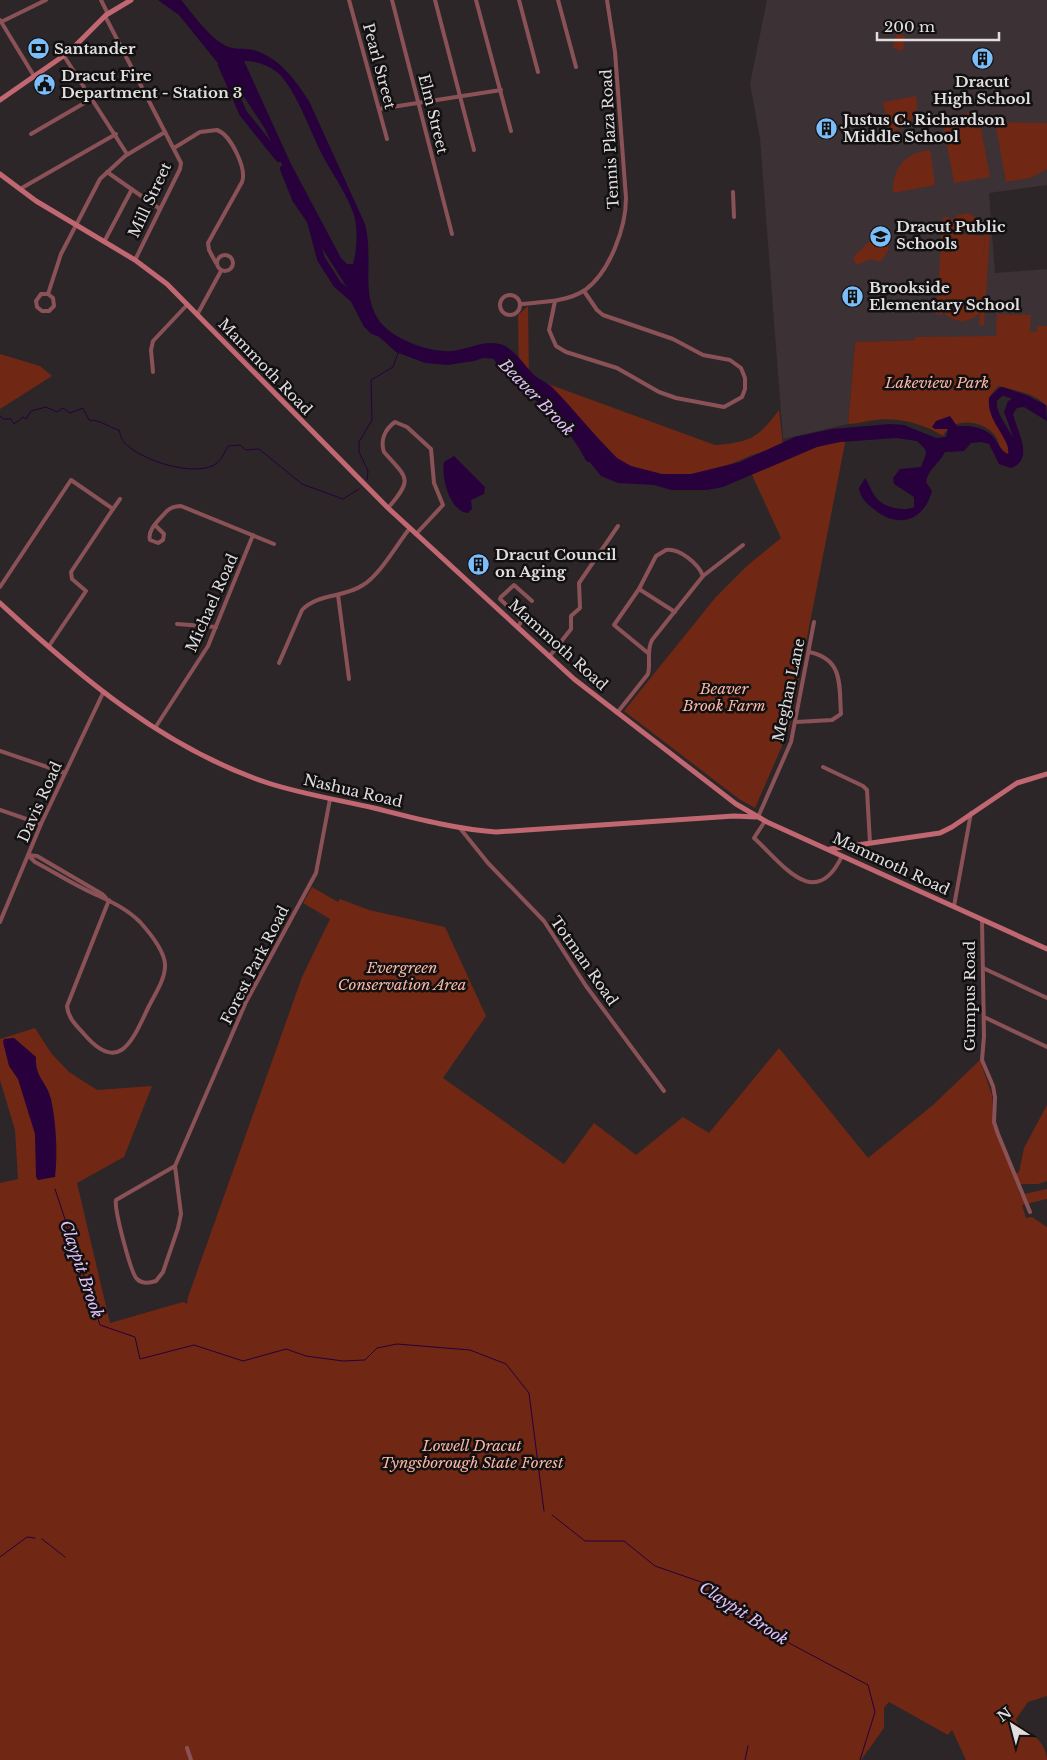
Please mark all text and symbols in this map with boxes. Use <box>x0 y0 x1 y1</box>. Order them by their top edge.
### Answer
scale bar <box>877 10 1000 42</box>
text: 200 m <box>884 17 935 36</box>
street label: Pearl Street <box>359 21 400 111</box>
bank icon: Santander <box>26 37 50 61</box>
place label: Santander <box>54 39 136 58</box>
building icon: Dracut High School <box>970 47 994 71</box>
place label: Dracut Fire Department - Station 3 <box>61 66 242 102</box>
street label: Tennis Plaza Road <box>596 69 623 210</box>
street label: Elm Street <box>414 72 453 156</box>
place label: Dracut High School <box>933 72 1032 108</box>
public building icon: Dracut Fire Department - Station 3 <box>33 73 57 97</box>
place label: Justus C. Richardson Middle School <box>840 110 1005 146</box>
building icon: Justus C. Richardson Middle School <box>815 117 839 141</box>
street label: Mill Street <box>124 159 175 240</box>
place label: Dracut Public Schools <box>896 217 1006 253</box>
school or university icon: Dracut Public Schools <box>868 224 892 248</box>
place label: Brookside Elementary School <box>869 278 1021 314</box>
building icon: Brookside Elementary School <box>841 285 865 309</box>
street label: Mammoth Road <box>214 314 316 419</box>
water label: Beaver Brook <box>495 354 579 440</box>
park label: Lakeview Park <box>884 373 989 392</box>
place label: Dracut Council on Aging <box>495 545 617 581</box>
street label: Michael Road <box>181 551 242 655</box>
building icon: Dracut Council on Aging <box>467 552 491 576</box>
street label: Mammoth Road <box>505 595 612 694</box>
street label: Meghan Lane <box>768 637 809 743</box>
park label: Beaver Brook Farm <box>682 679 765 715</box>
street label: Davis Road <box>13 758 66 845</box>
street label: Nashua Road <box>302 770 404 811</box>
street label: Mammoth Road <box>830 828 953 899</box>
street label: Forest Park Road <box>216 902 293 1027</box>
street label: Totman Road <box>547 912 622 1009</box>
street label: Gumpus Road <box>960 941 979 1051</box>
park label: Evergreen Conservation Area <box>338 958 466 994</box>
water label: Claypit Brook <box>56 1218 108 1320</box>
park label: Lowell Dracut Tyngsborough State Forest <box>381 1436 564 1472</box>
water label: Claypit Brook <box>696 1577 792 1649</box>
north arrow <box>987 1700 1037 1750</box>
text: N <box>994 1703 1015 1726</box>

